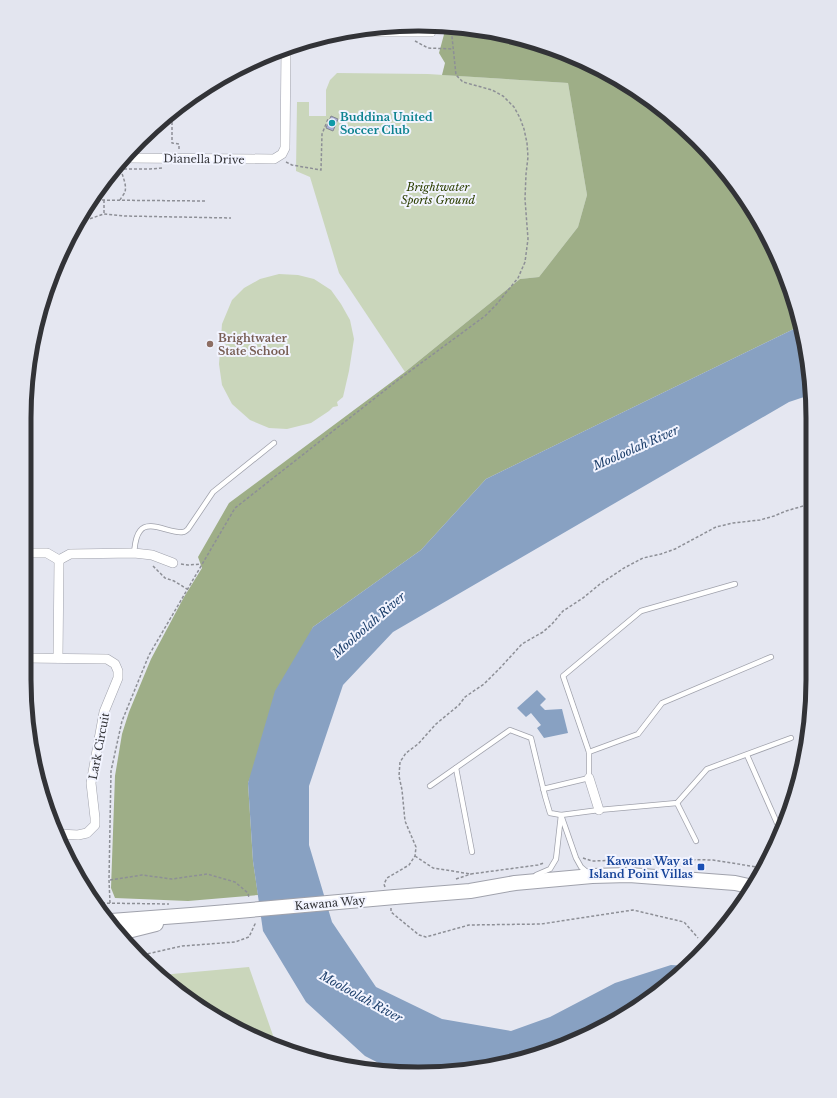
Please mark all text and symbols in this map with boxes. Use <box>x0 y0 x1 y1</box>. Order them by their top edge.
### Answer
place label: Buddina United Soccer Club <box>340 110 433 137</box>
marker: Buddina United Soccer Club <box>327 118 337 128</box>
street label: Dianella Drive <box>163 151 245 167</box>
park label: Brightwater Sports Ground <box>401 180 476 207</box>
place label: Brightwater State School <box>218 331 289 358</box>
marker: Brightwater State School <box>205 339 215 349</box>
water label: Mooloolah River <box>590 422 681 474</box>
water label: Mooloolah River <box>328 588 409 661</box>
street label: Lark Circuit <box>86 710 113 781</box>
place label: Kawana Way at Island Point Villas <box>589 854 694 881</box>
marker: Kawana Way at Island Point Villas <box>696 862 706 872</box>
street label: Kawana Way <box>294 893 366 913</box>
water label: Mooloolah River <box>316 967 406 1026</box>

